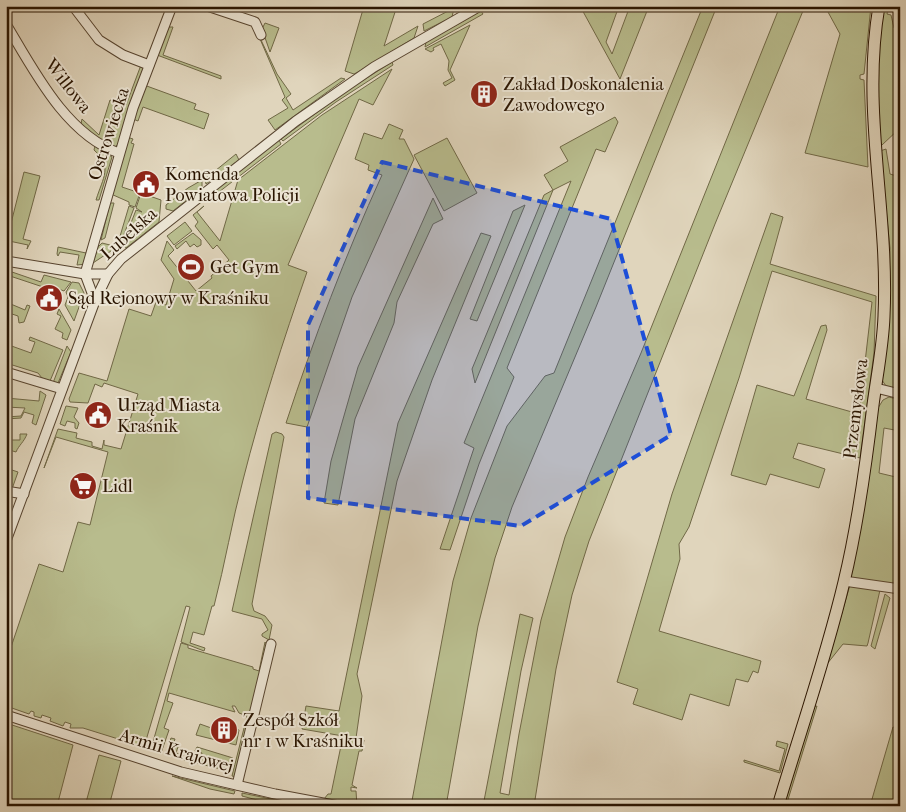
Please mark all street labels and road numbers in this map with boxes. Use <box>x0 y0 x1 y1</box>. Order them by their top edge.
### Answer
street label: Willowa <box>40 54 96 118</box>
street label: Ostrowiecka <box>84 84 134 183</box>
street label: Lubelska <box>97 203 162 265</box>
street label: Przemysłowa <box>839 357 873 460</box>
street label: Armii Krajowej <box>116 724 235 777</box>

